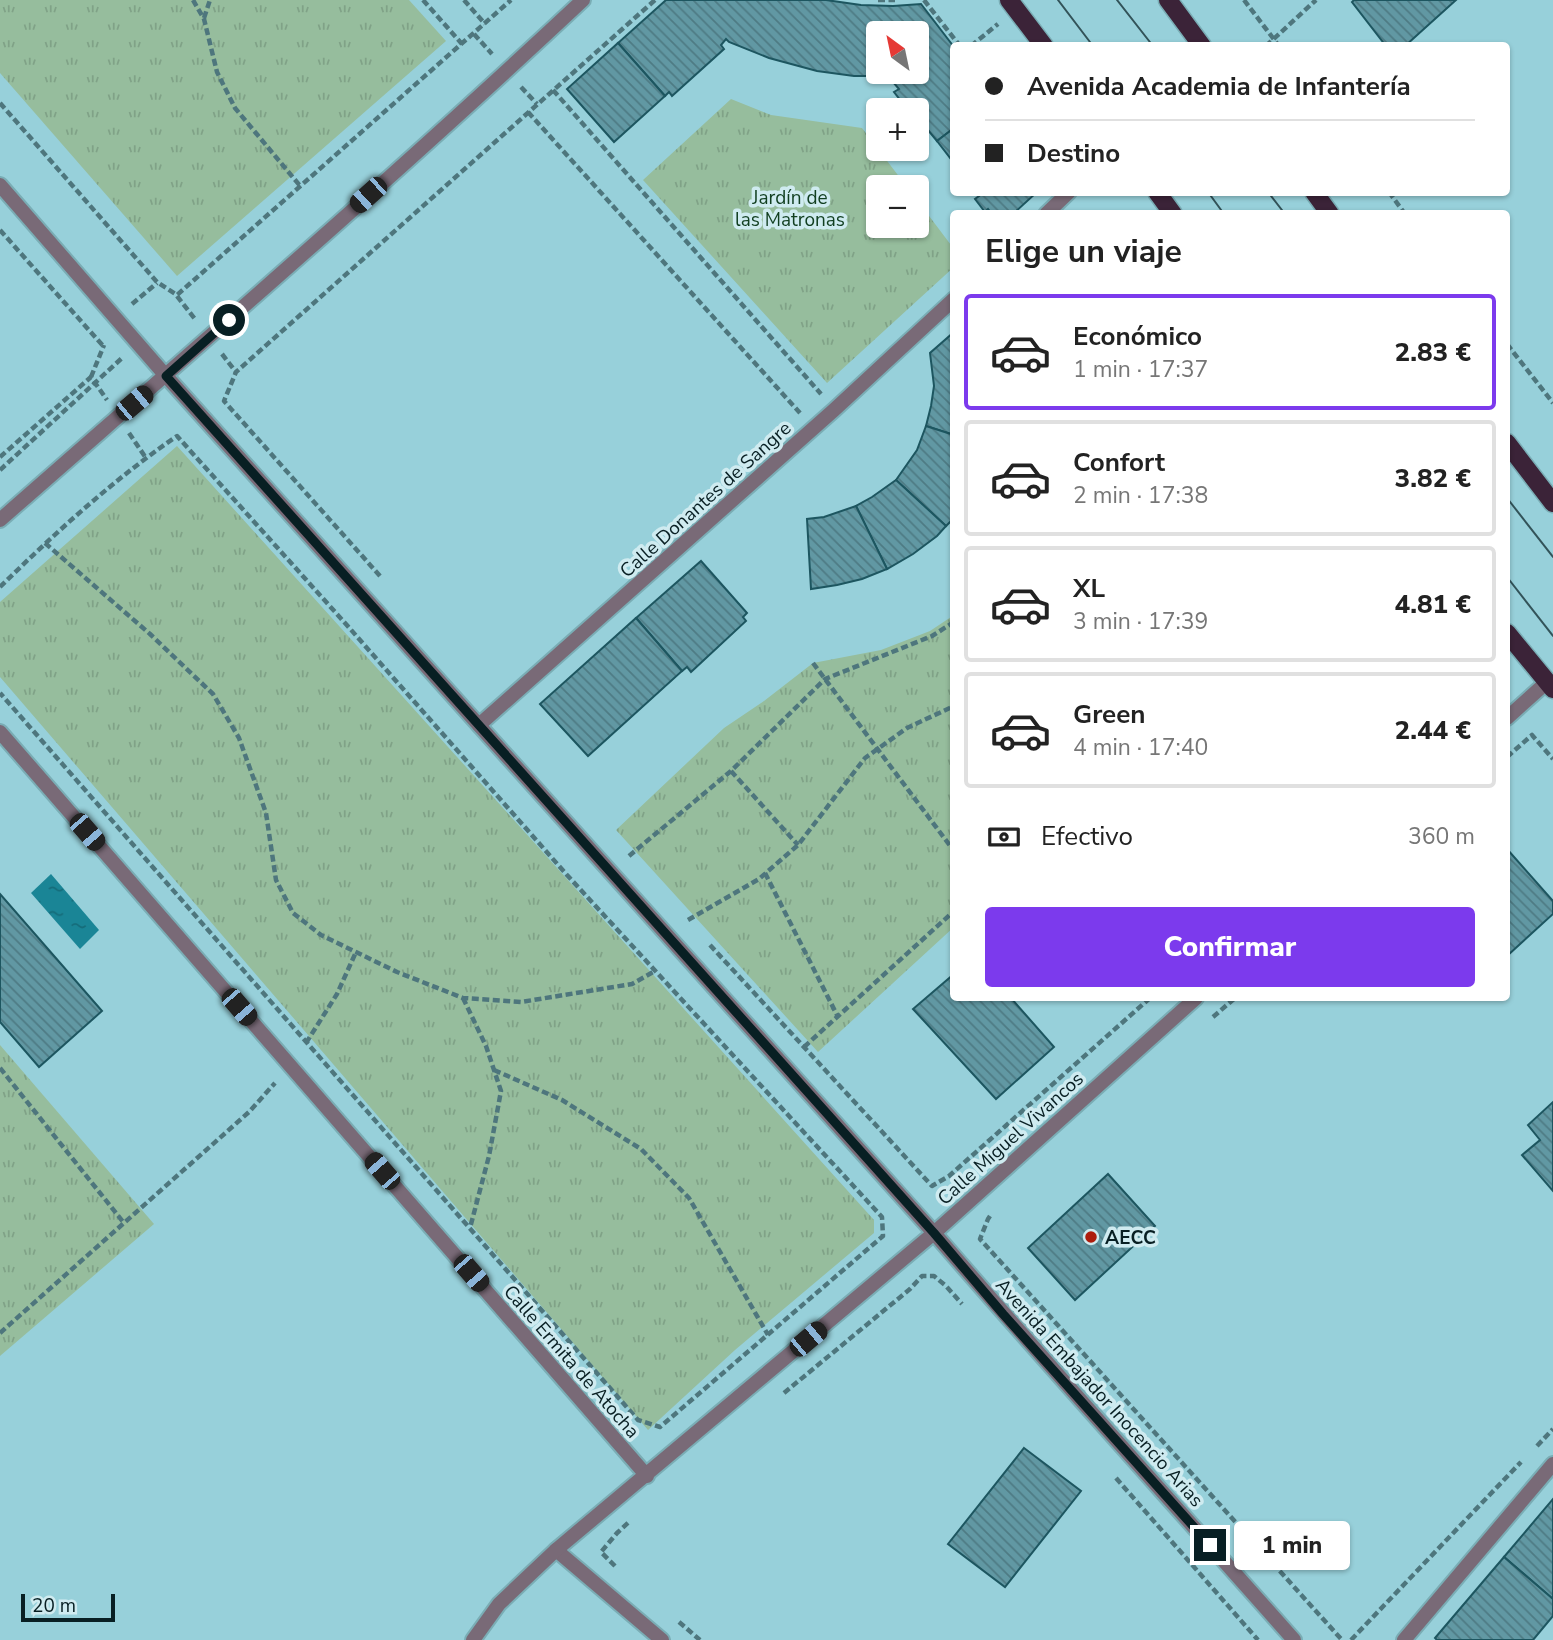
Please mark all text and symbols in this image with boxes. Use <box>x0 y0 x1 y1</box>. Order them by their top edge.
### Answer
north arrow <box>866 21 929 84</box>
map controls <box>866 21 929 238</box>
text: Avenida Academia de Infantería <box>1027 69 1411 104</box>
button: + <box>866 98 929 161</box>
text: Destino <box>1027 136 1120 171</box>
car <box>346 173 391 217</box>
button: − <box>866 175 929 238</box>
park label: Jardín de las Matronas <box>735 185 845 233</box>
text: Elige un viaje <box>985 230 1182 273</box>
route start <box>213 304 245 336</box>
text: Económico <box>1073 319 1202 354</box>
icon: car <box>989 321 1052 384</box>
text: 2.83 € <box>1395 335 1471 370</box>
text: 1 min · 17:37 <box>1073 354 1208 385</box>
car <box>112 381 157 425</box>
street label: Calle Donantes de Sangre <box>614 416 797 584</box>
text: Confort <box>1073 445 1165 480</box>
icon: car <box>989 447 1052 510</box>
text: 3.82 € <box>1395 461 1471 496</box>
text: 2 min · 17:38 <box>1073 480 1208 511</box>
text: XL <box>1073 571 1105 606</box>
icon: car <box>989 573 1052 636</box>
text: 4.81 € <box>1395 587 1471 622</box>
text: 3 min · 17:39 <box>1073 606 1208 637</box>
text: Green <box>1073 697 1146 732</box>
icon: car <box>989 699 1052 762</box>
text: 2.44 € <box>1395 713 1471 748</box>
text: 4 min · 17:40 <box>1073 732 1208 763</box>
car <box>66 809 109 855</box>
icon: cash <box>985 818 1023 856</box>
text: Efectivo <box>1041 819 1133 854</box>
text: 360 m <box>1408 821 1475 852</box>
button: Confirmar <box>985 907 1475 987</box>
car <box>218 984 261 1030</box>
street label: Calle Miguel Vivancos <box>932 1066 1089 1211</box>
car <box>361 1148 404 1194</box>
place label: AECC <box>1105 1225 1156 1251</box>
marker: AECC <box>1083 1229 1099 1245</box>
car <box>450 1250 493 1296</box>
street label: Avenida Embajador Inocencio Arias <box>989 1273 1209 1513</box>
street label: Calle Ermita de Atocha <box>497 1279 645 1444</box>
car <box>786 1317 831 1361</box>
callout: 1 min <box>1234 1520 1350 1570</box>
route end <box>1194 1529 1226 1561</box>
text: 1 min <box>1262 1530 1322 1561</box>
scale bar <box>21 1591 116 1623</box>
text: 20 m <box>32 1593 76 1619</box>

